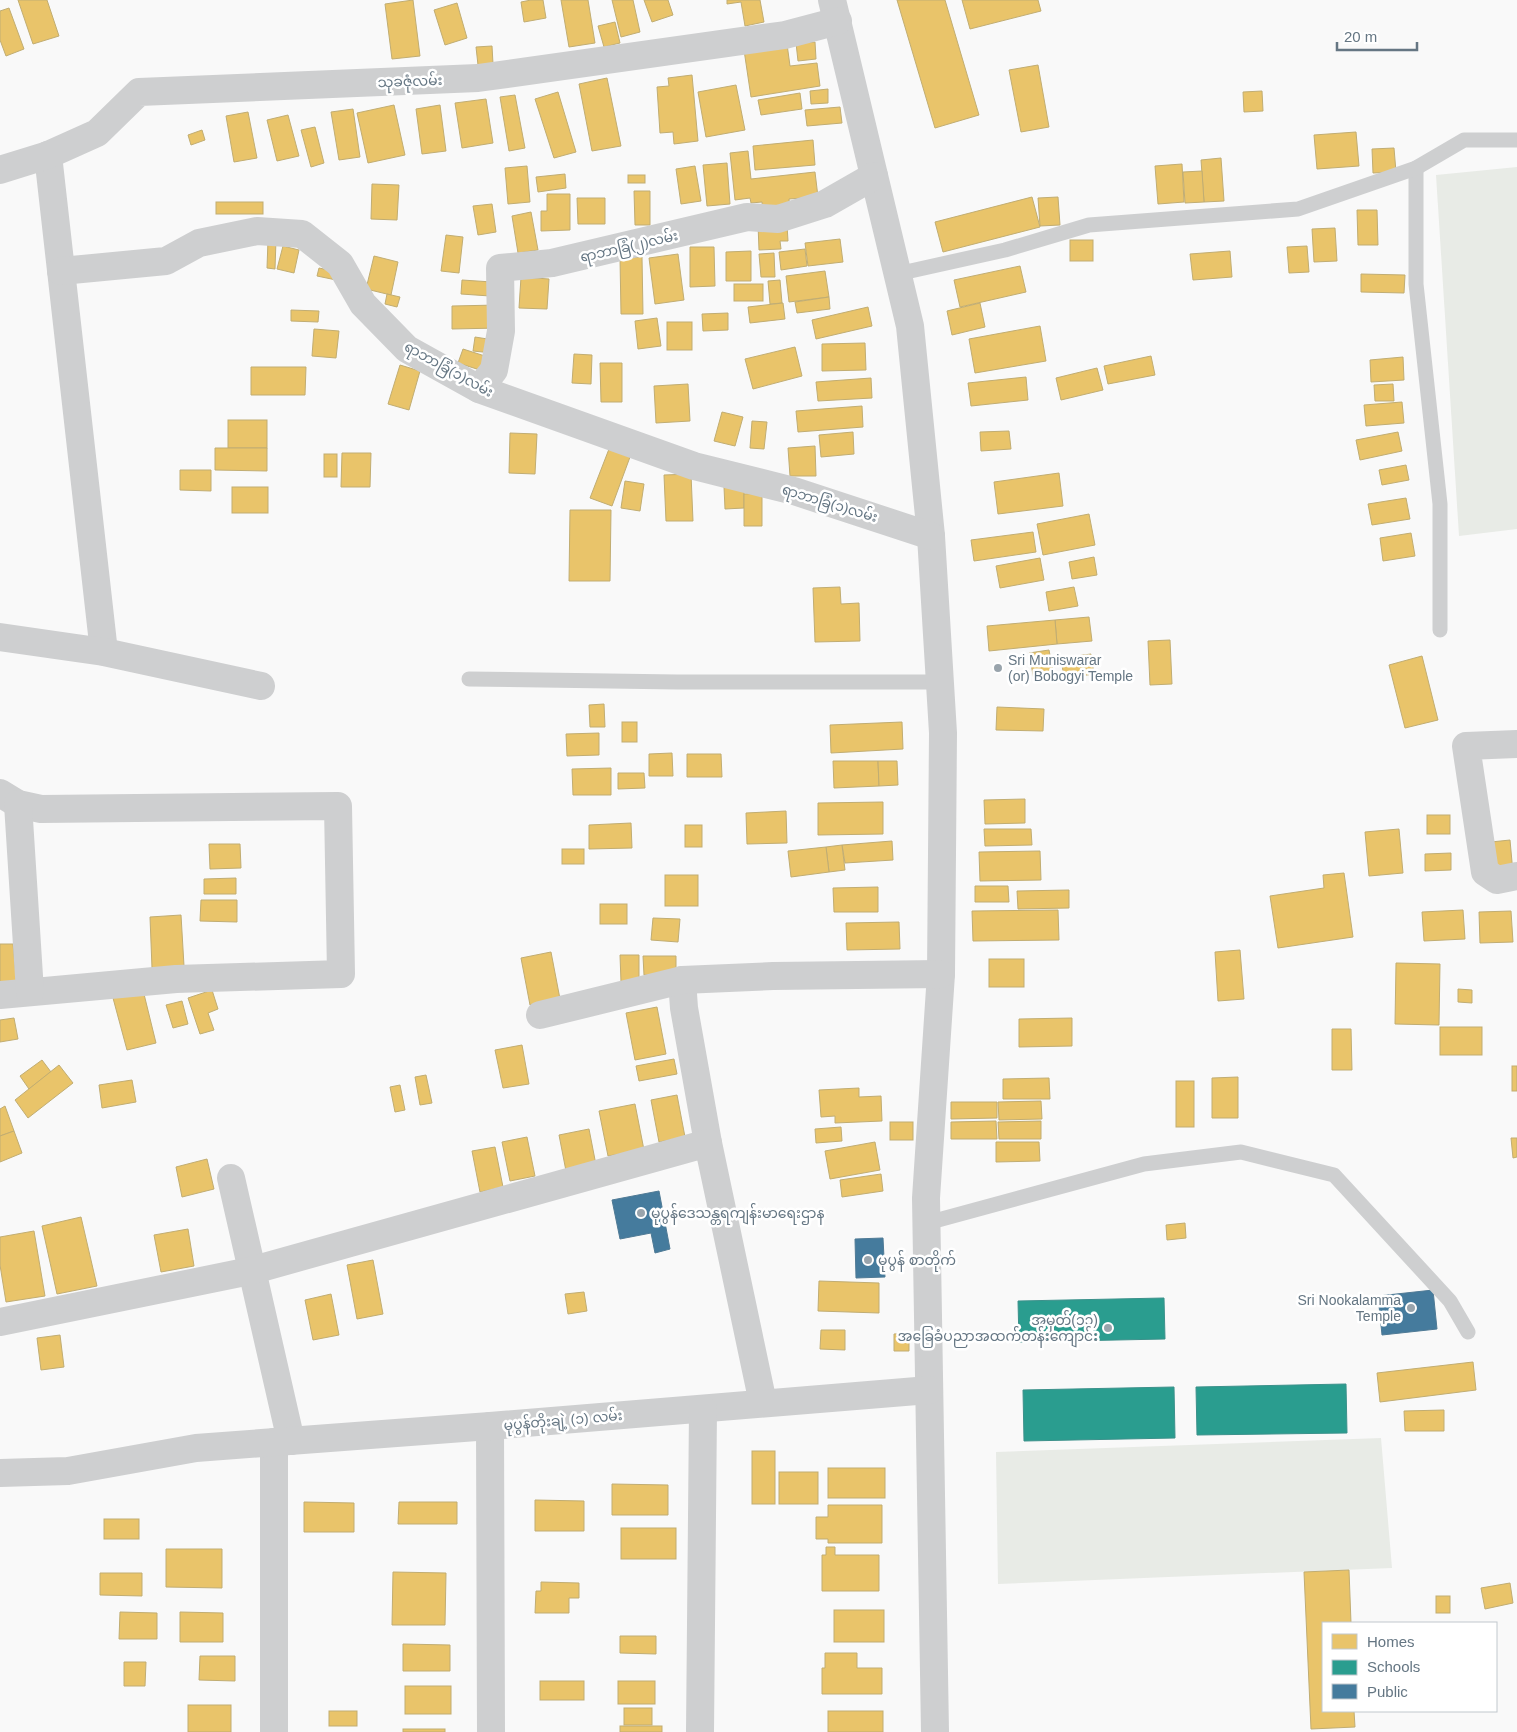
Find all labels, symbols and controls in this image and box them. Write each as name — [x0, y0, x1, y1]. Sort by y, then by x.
scale bar — [1337, 20, 1417, 52]
text: 20 m — [1344, 28, 1377, 45]
street label: သုခဇုံလမ်း — [377, 70, 443, 94]
street label: ရာဘာခြံ(၂)လမ်း — [578, 225, 680, 269]
street label: ရာဘာခြံ(၁)လမ်း — [400, 336, 497, 403]
street label: ရာဘာခြံ(၁)လမ်း — [779, 479, 880, 529]
place label: Sri Muniswarar (or) Bobogyi Temple — [1008, 652, 1133, 684]
marker: Sri Muniswarar (or) Bobogyi Temple — [992, 662, 1004, 674]
place label: မုပွန်ဒေသန္တရကျန်းမာရေးဌာန — [651, 1203, 824, 1225]
marker: မုပွန်ဒေသန္တရကျန်းမာရေးဌာန — [635, 1207, 647, 1219]
place label: မုပွန် စာတိုက် — [878, 1250, 956, 1272]
marker: မုပွန် စာတိုက် — [862, 1254, 874, 1266]
place label: Sri Nookalamma Temple — [1298, 1292, 1401, 1324]
marker: Sri Nookalamma Temple — [1405, 1302, 1417, 1314]
place label: အမှတ်(၁၃) အခြေခံပညာအထက်တန်းကျောင်း — [898, 1310, 1098, 1348]
marker: အမှတ်(၁၃) အခြေခံပညာအထက်တန်းကျောင်း — [1102, 1322, 1114, 1334]
street label: မုပွန်တိုးချဲ့ (၁) လမ်း — [503, 1405, 623, 1437]
legend — [1322, 1622, 1497, 1712]
text: Homes — [1367, 1633, 1415, 1650]
text: Schools — [1367, 1658, 1420, 1675]
text: Public — [1367, 1683, 1408, 1700]

